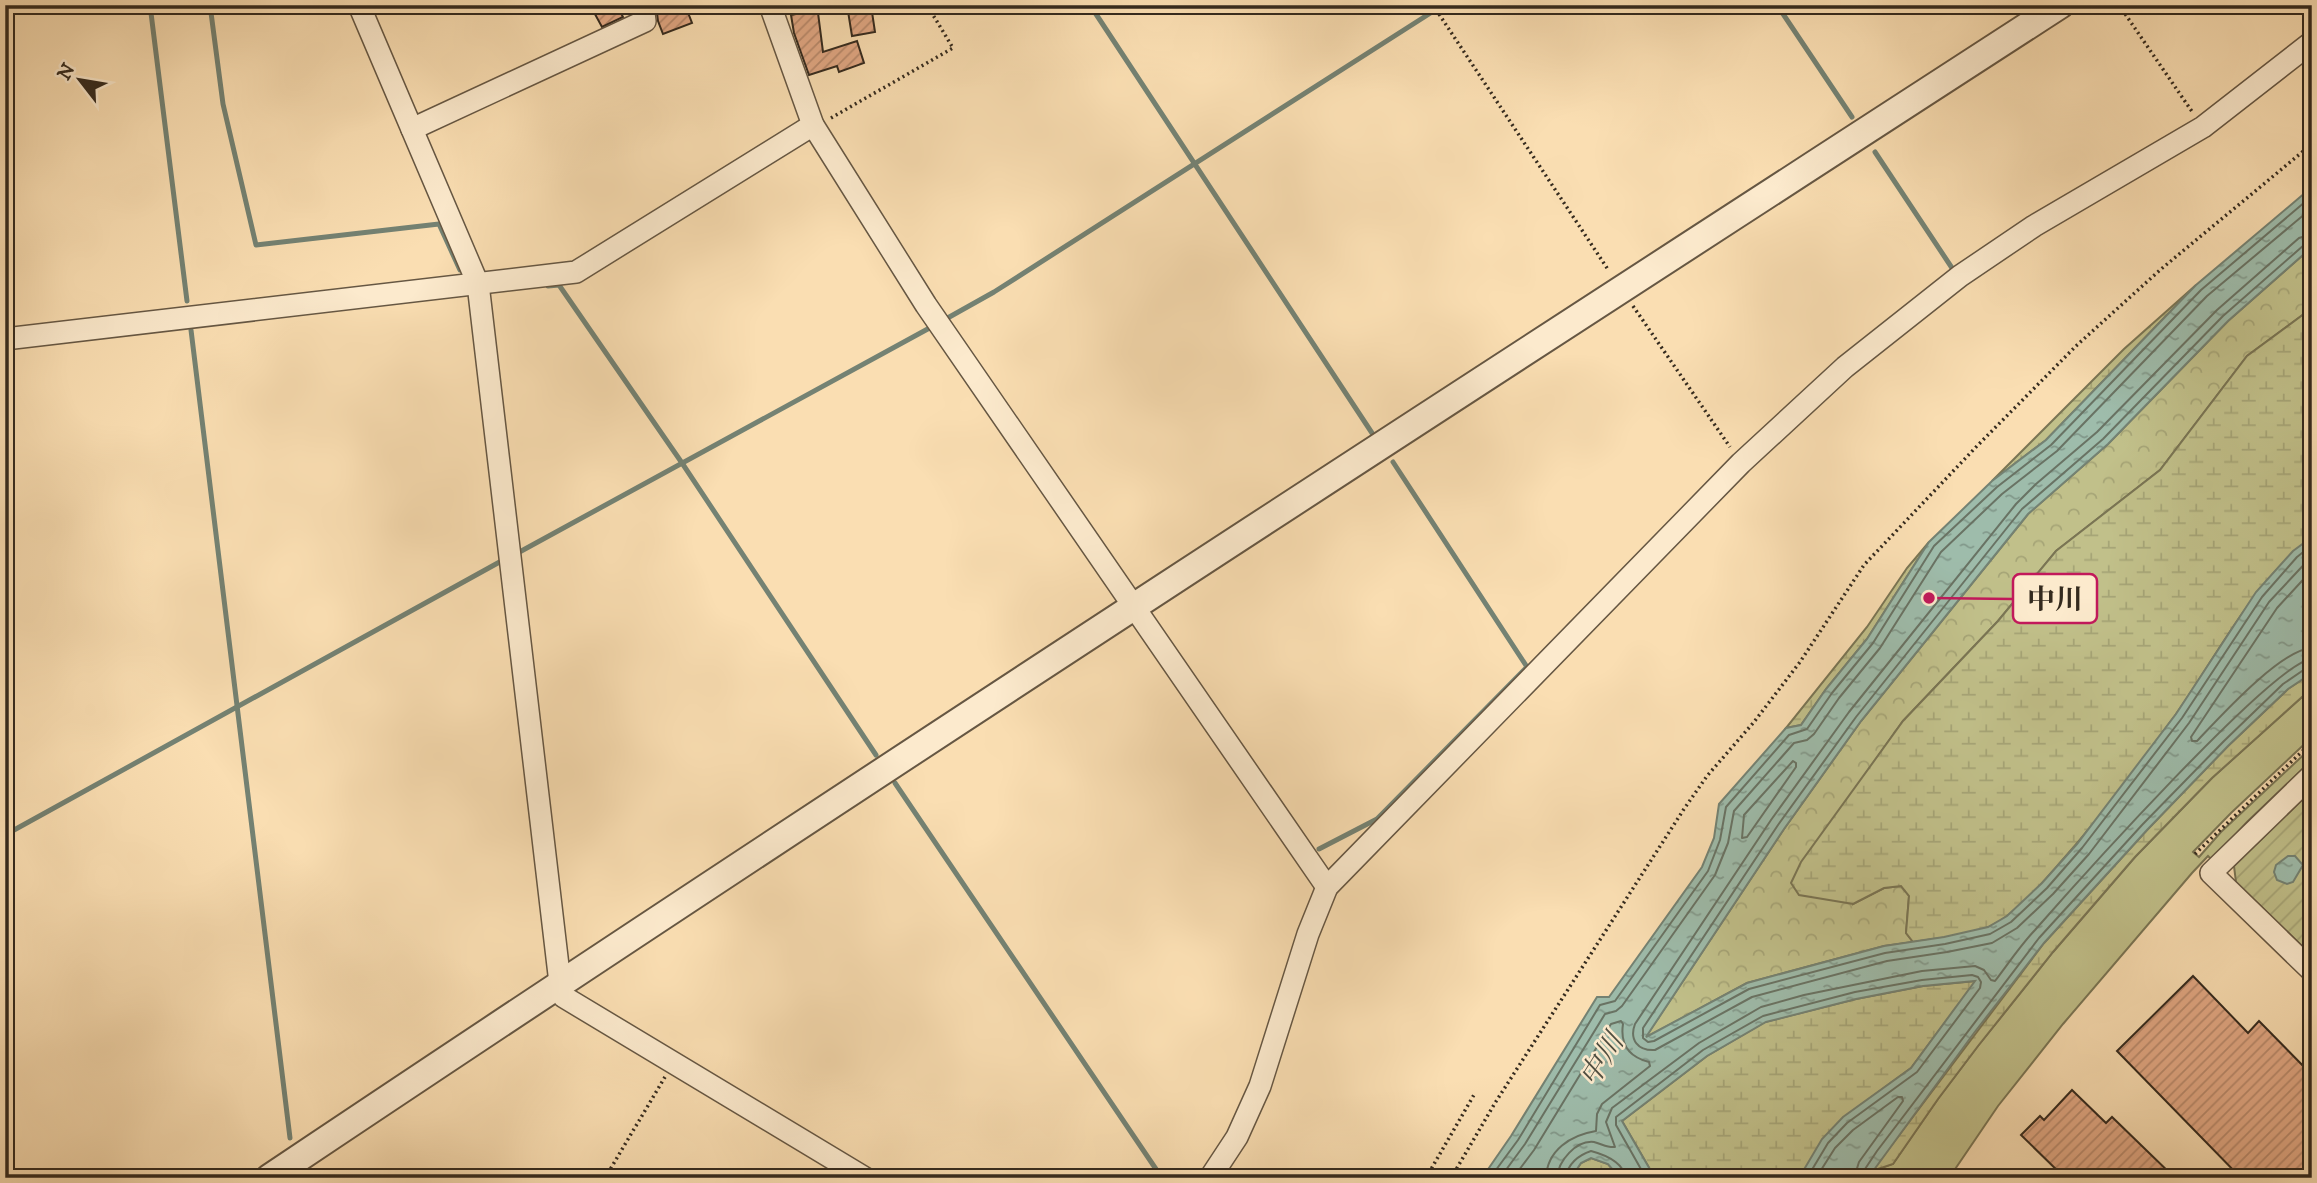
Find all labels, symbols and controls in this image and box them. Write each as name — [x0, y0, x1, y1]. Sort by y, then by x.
north arrow — [46, 46, 116, 116]
text: N — [53, 59, 81, 85]
callout: 中川 — [2013, 574, 2097, 623]
text: 中川 — [2027, 583, 2083, 618]
water label: 中川 — [1572, 1024, 1633, 1093]

